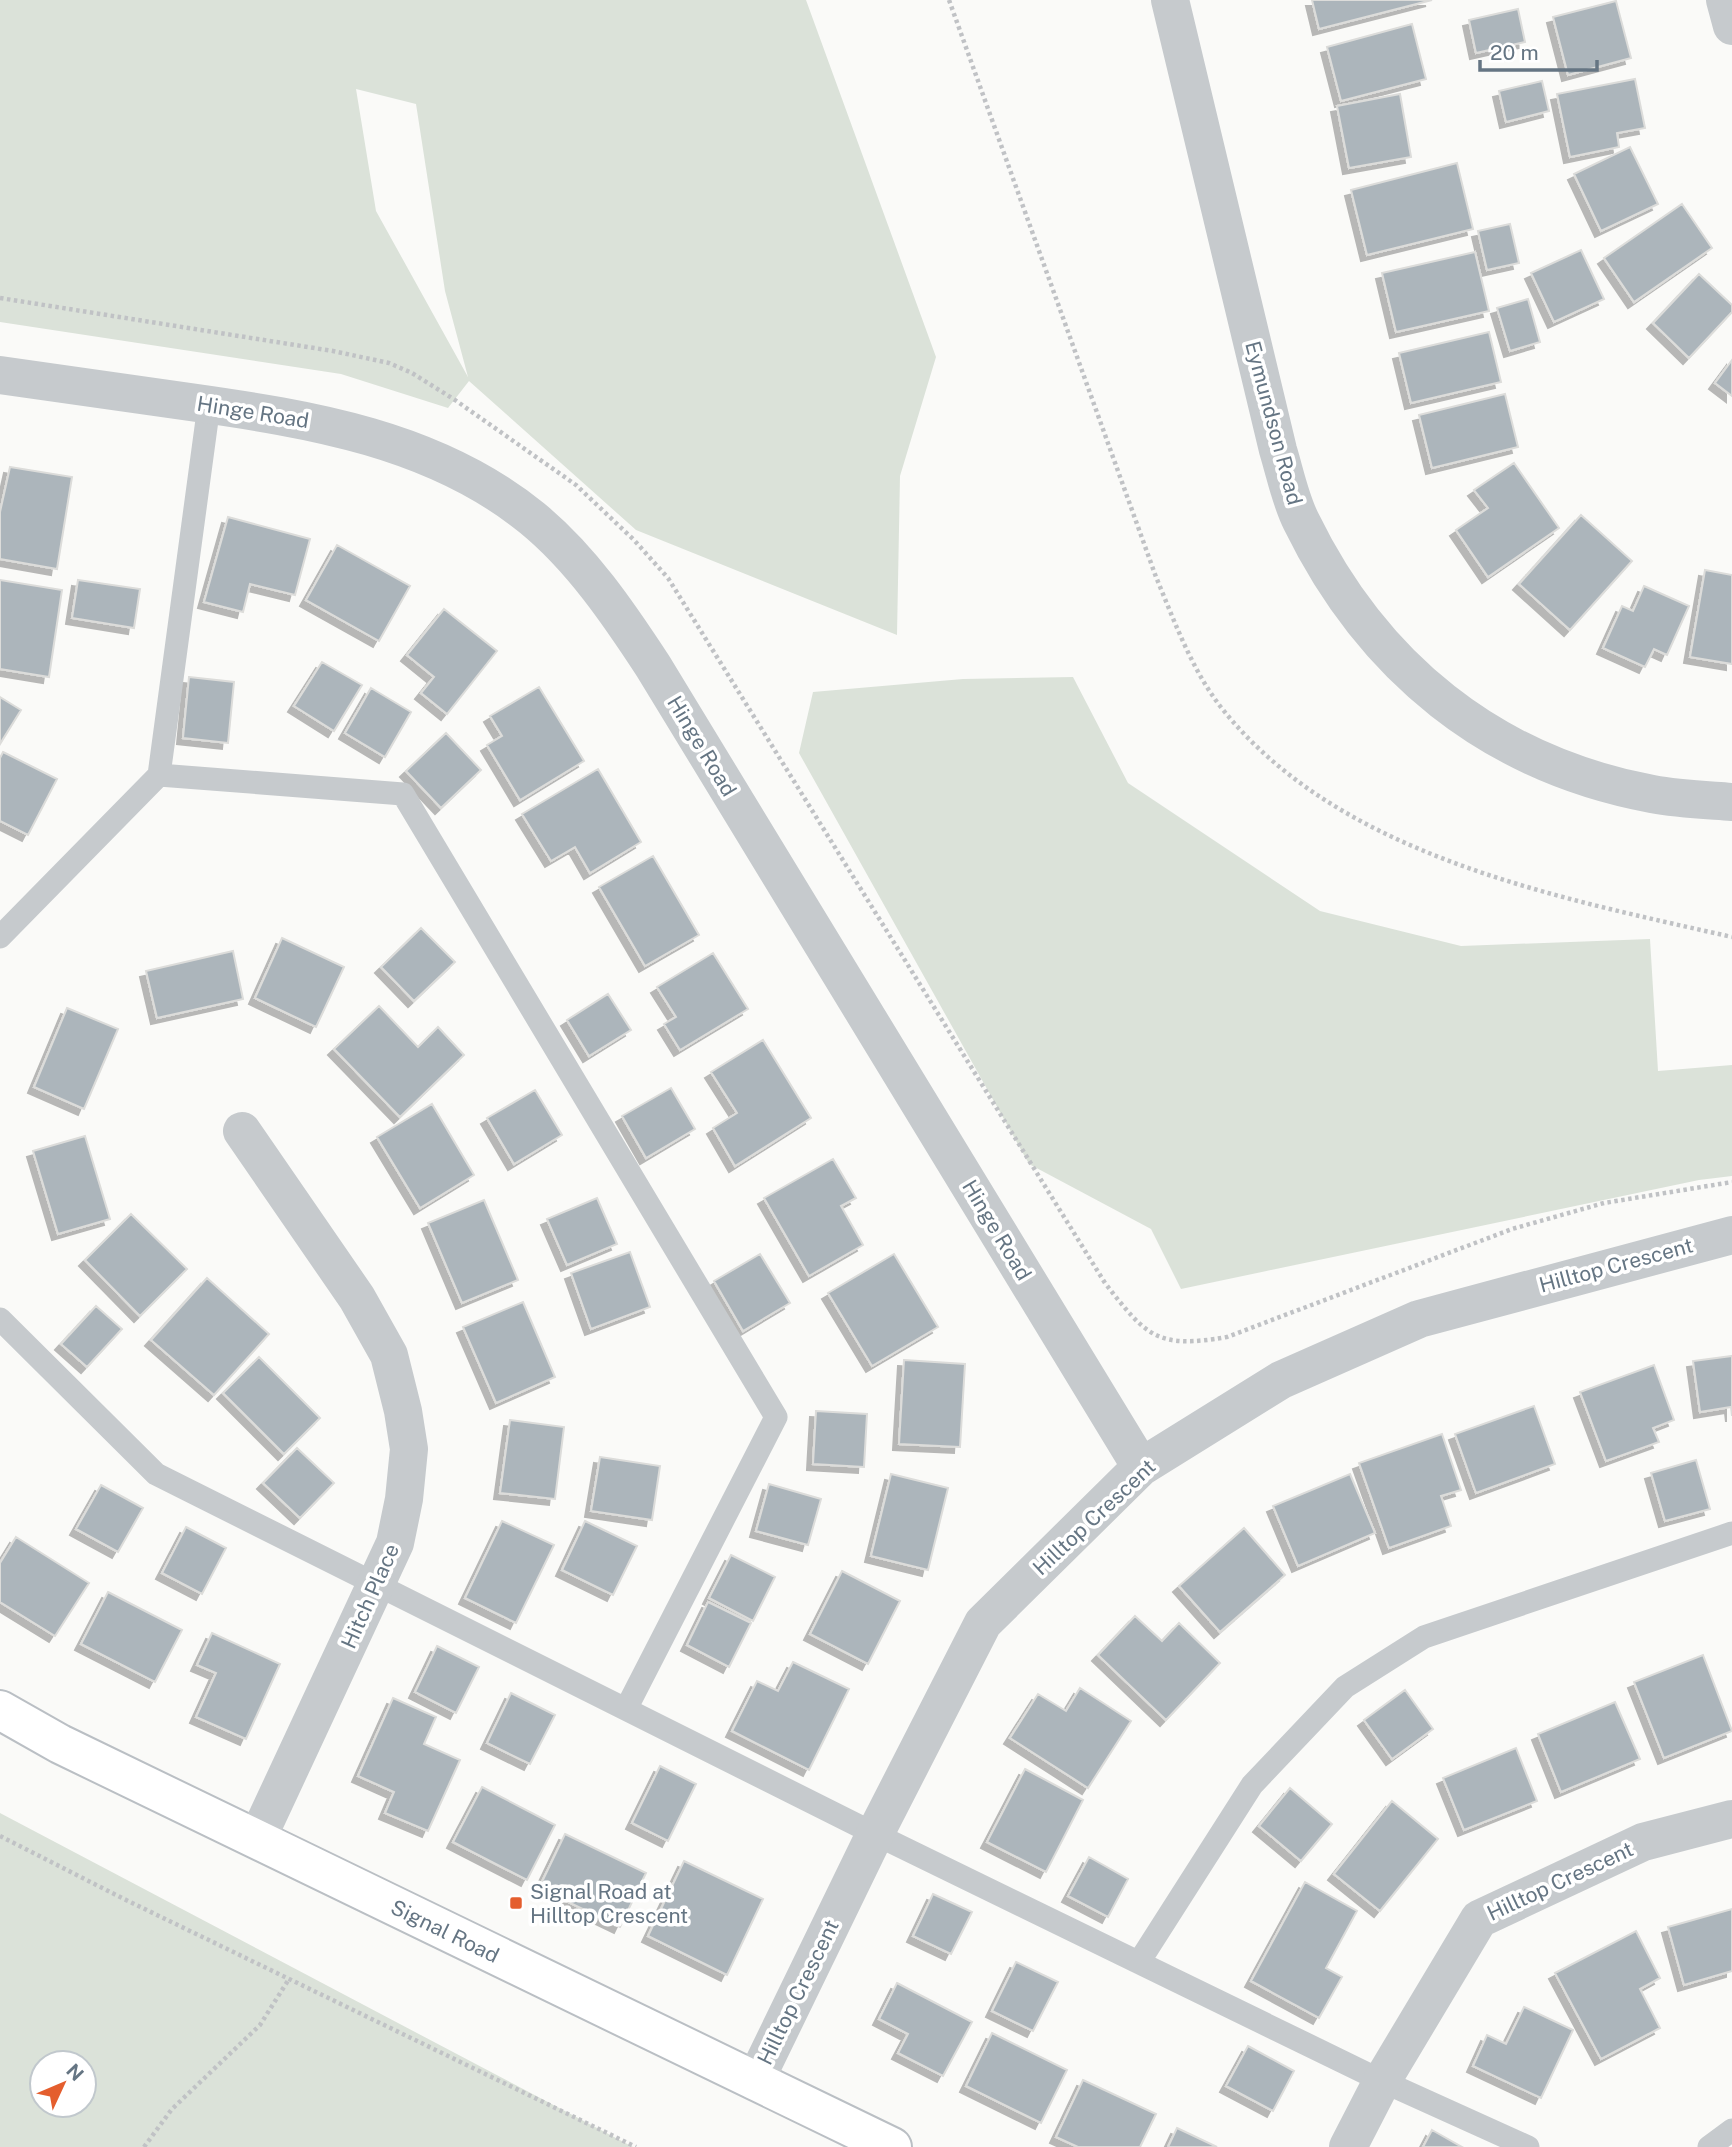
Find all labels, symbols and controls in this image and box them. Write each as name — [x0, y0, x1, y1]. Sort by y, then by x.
scale bar — [1480, 28, 1597, 72]
text: 20 m — [1490, 40, 1539, 65]
street label: Eymundson Road — [1240, 338, 1308, 508]
street label: Hinge Road — [195, 391, 311, 433]
street label: Hinge Road — [662, 691, 742, 801]
street label: Hinge Road — [957, 1175, 1037, 1285]
street label: Hilltop Crescent — [1536, 1232, 1696, 1298]
street label: Hilltop Crescent — [1028, 1454, 1160, 1580]
street label: Hitch Place — [336, 1540, 404, 1652]
street label: Hilltop Crescent — [1483, 1836, 1637, 1926]
place label: Signal Road at Hilltop Crescent — [530, 1879, 688, 1928]
street label: Signal Road — [387, 1894, 503, 1967]
marker: Signal Road at Hilltop Crescent — [508, 1895, 524, 1911]
street label: Hilltop Crescent — [752, 1915, 844, 2069]
north arrow — [28, 2049, 98, 2119]
text: N — [62, 2059, 88, 2085]

